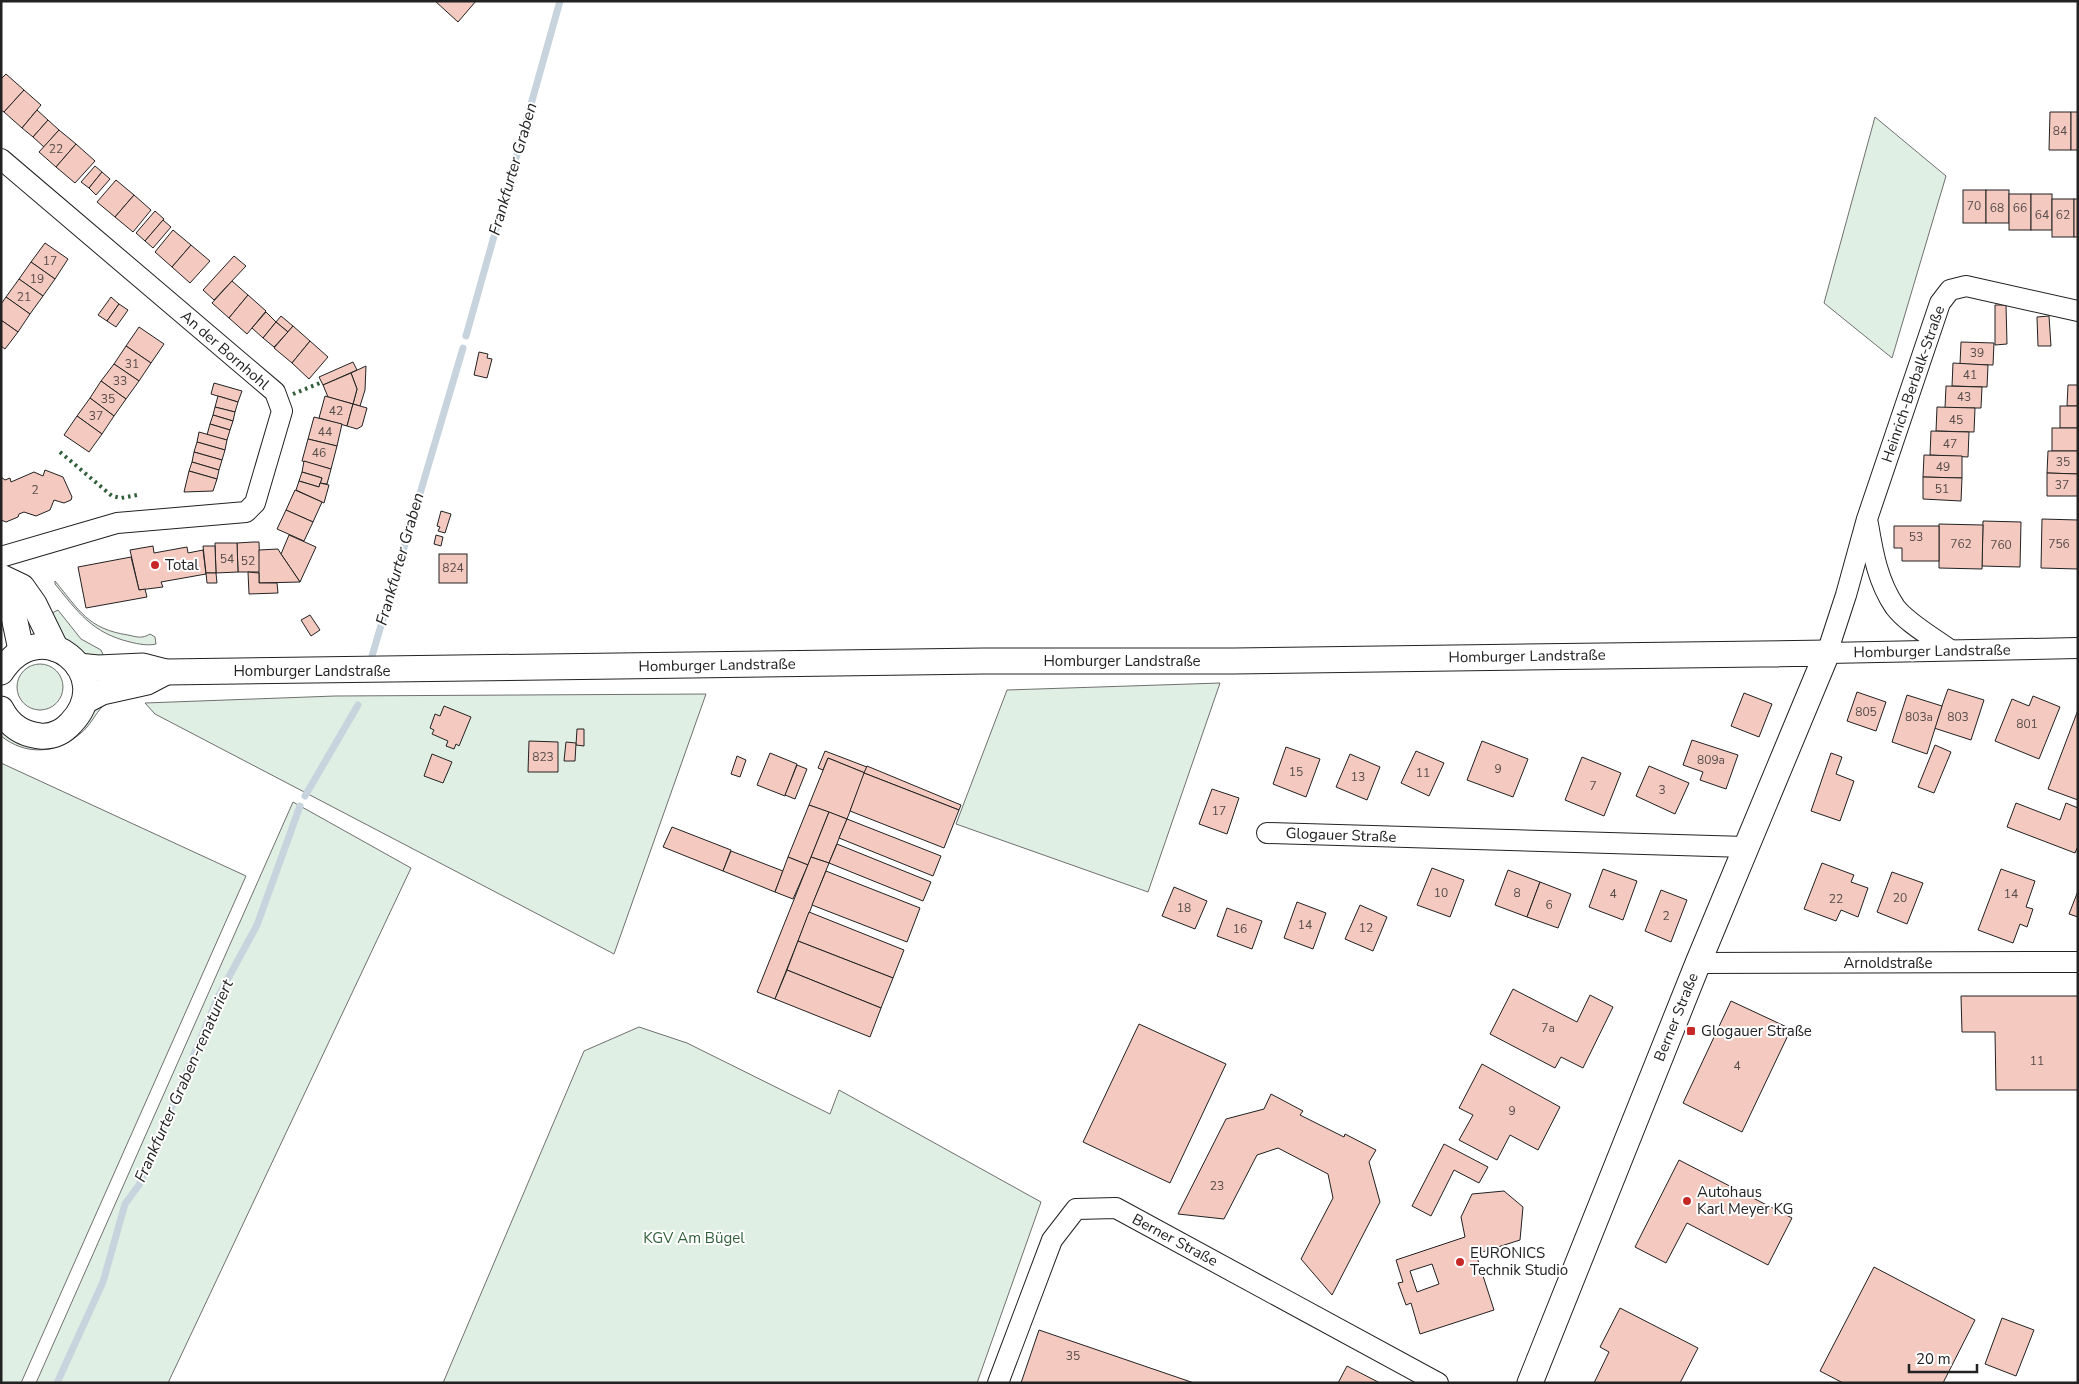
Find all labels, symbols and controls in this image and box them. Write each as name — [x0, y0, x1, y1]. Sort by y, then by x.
water label: Frankfurter Graben — [484, 100, 542, 238]
house number: 84 — [2053, 123, 2067, 139]
house number: 22 — [49, 141, 63, 157]
house number: 70 — [1967, 198, 1981, 214]
house number: 68 — [1990, 200, 2004, 216]
house number: 66 — [2013, 200, 2027, 216]
house number: 64 — [2035, 207, 2049, 223]
house number: 62 — [2056, 207, 2070, 223]
house number: 17 — [43, 253, 57, 269]
house number: 19 — [30, 271, 44, 287]
house number: 21 — [17, 289, 31, 305]
street label: Heinrich-Berbalk-Straße — [1877, 303, 1949, 465]
street label: An der Bornhohl — [176, 306, 274, 394]
house number: 39 — [1970, 345, 1984, 361]
house number: 31 — [125, 356, 139, 372]
house number: 41 — [1963, 367, 1977, 383]
house number: 33 — [113, 373, 127, 389]
house number: 43 — [1957, 389, 1971, 405]
house number: 35 — [101, 391, 115, 407]
house number: 42 — [329, 403, 343, 419]
house number: 37 — [89, 408, 103, 424]
house number: 45 — [1949, 412, 1963, 428]
house number: 44 — [318, 424, 332, 440]
house number: 47 — [1943, 436, 1957, 452]
house number: 46 — [312, 445, 326, 461]
house number: 35 — [2056, 454, 2070, 470]
house number: 49 — [1936, 459, 1950, 475]
house number: 37 — [2055, 477, 2069, 493]
house number: 51 — [1935, 481, 1949, 497]
house number: 2 — [31, 482, 39, 498]
water label: Frankfurter Graben — [371, 490, 429, 628]
house number: 53 — [1909, 529, 1923, 545]
house number: 762 — [1950, 536, 1972, 552]
house number: 756 — [2048, 536, 2070, 552]
house number: 760 — [1990, 537, 2012, 553]
house number: 54 — [220, 551, 234, 567]
house number: 52 — [241, 553, 255, 569]
place label: Total — [165, 555, 199, 575]
marker: Total — [149, 559, 161, 571]
house number: 824 — [442, 560, 464, 576]
street label: Homburger Landstraße — [1853, 640, 2011, 662]
street label: Homburger Landstraße — [1448, 645, 1606, 667]
street label: Homburger Landstraße — [1043, 651, 1201, 671]
street label: Homburger Landstraße — [638, 654, 796, 676]
street label: Homburger Landstraße — [233, 661, 391, 681]
house number: 805 — [1855, 704, 1877, 720]
house number: 803a — [1905, 709, 1933, 725]
house number: 803 — [1947, 709, 1969, 725]
house number: 801 — [2016, 716, 2038, 732]
house number: 823 — [532, 749, 554, 765]
house number: 809a — [1697, 752, 1725, 768]
house number: 9 — [1494, 761, 1502, 777]
house number: 15 — [1289, 764, 1303, 780]
house number: 11 — [1416, 765, 1430, 781]
house number: 13 — [1351, 769, 1365, 785]
house number: 7 — [1589, 778, 1597, 794]
house number: 3 — [1658, 782, 1666, 798]
house number: 17 — [1212, 803, 1226, 819]
street label: Glogauer Straße — [1285, 823, 1397, 847]
house number: 10 — [1434, 885, 1448, 901]
house number: 8 — [1513, 885, 1521, 901]
house number: 4 — [1609, 886, 1617, 902]
house number: 14 — [2004, 886, 2018, 902]
house number: 20 — [1893, 890, 1907, 906]
house number: 22 — [1829, 891, 1843, 907]
house number: 6 — [1545, 897, 1553, 913]
house number: 18 — [1177, 900, 1191, 916]
house number: 2 — [1662, 908, 1670, 924]
house number: 14 — [1298, 917, 1312, 933]
house number: 12 — [1359, 920, 1373, 936]
house number: 16 — [1233, 921, 1247, 937]
street label: Arnoldstraße — [1843, 953, 1933, 973]
street label: Berner Straße — [1649, 970, 1703, 1064]
water label: Frankfurter Graben-renaturiert — [129, 976, 239, 1186]
house number: 7a — [1541, 1020, 1555, 1036]
place label: Glogauer Straße — [1701, 1021, 1812, 1041]
marker: Glogauer Straße — [1685, 1025, 1697, 1037]
house number: 11 — [2030, 1053, 2044, 1069]
house number: 4 — [1733, 1058, 1741, 1074]
house number: 9 — [1508, 1103, 1516, 1119]
house number: 23 — [1210, 1178, 1224, 1194]
place label: Autohaus Karl Meyer KG — [1697, 1182, 1793, 1219]
marker: Autohaus Karl Meyer KG — [1681, 1195, 1693, 1207]
street label: Berner Straße — [1129, 1209, 1221, 1271]
park label: KGV Am Bügel — [643, 1228, 745, 1248]
place label: EURONICS Technik Studio — [1470, 1243, 1568, 1280]
marker: EURONICS Technik Studio — [1454, 1256, 1466, 1268]
scale bar — [1909, 1342, 1976, 1374]
house number: 35 — [1066, 1348, 1080, 1364]
text: 20 m — [1916, 1349, 1951, 1369]

